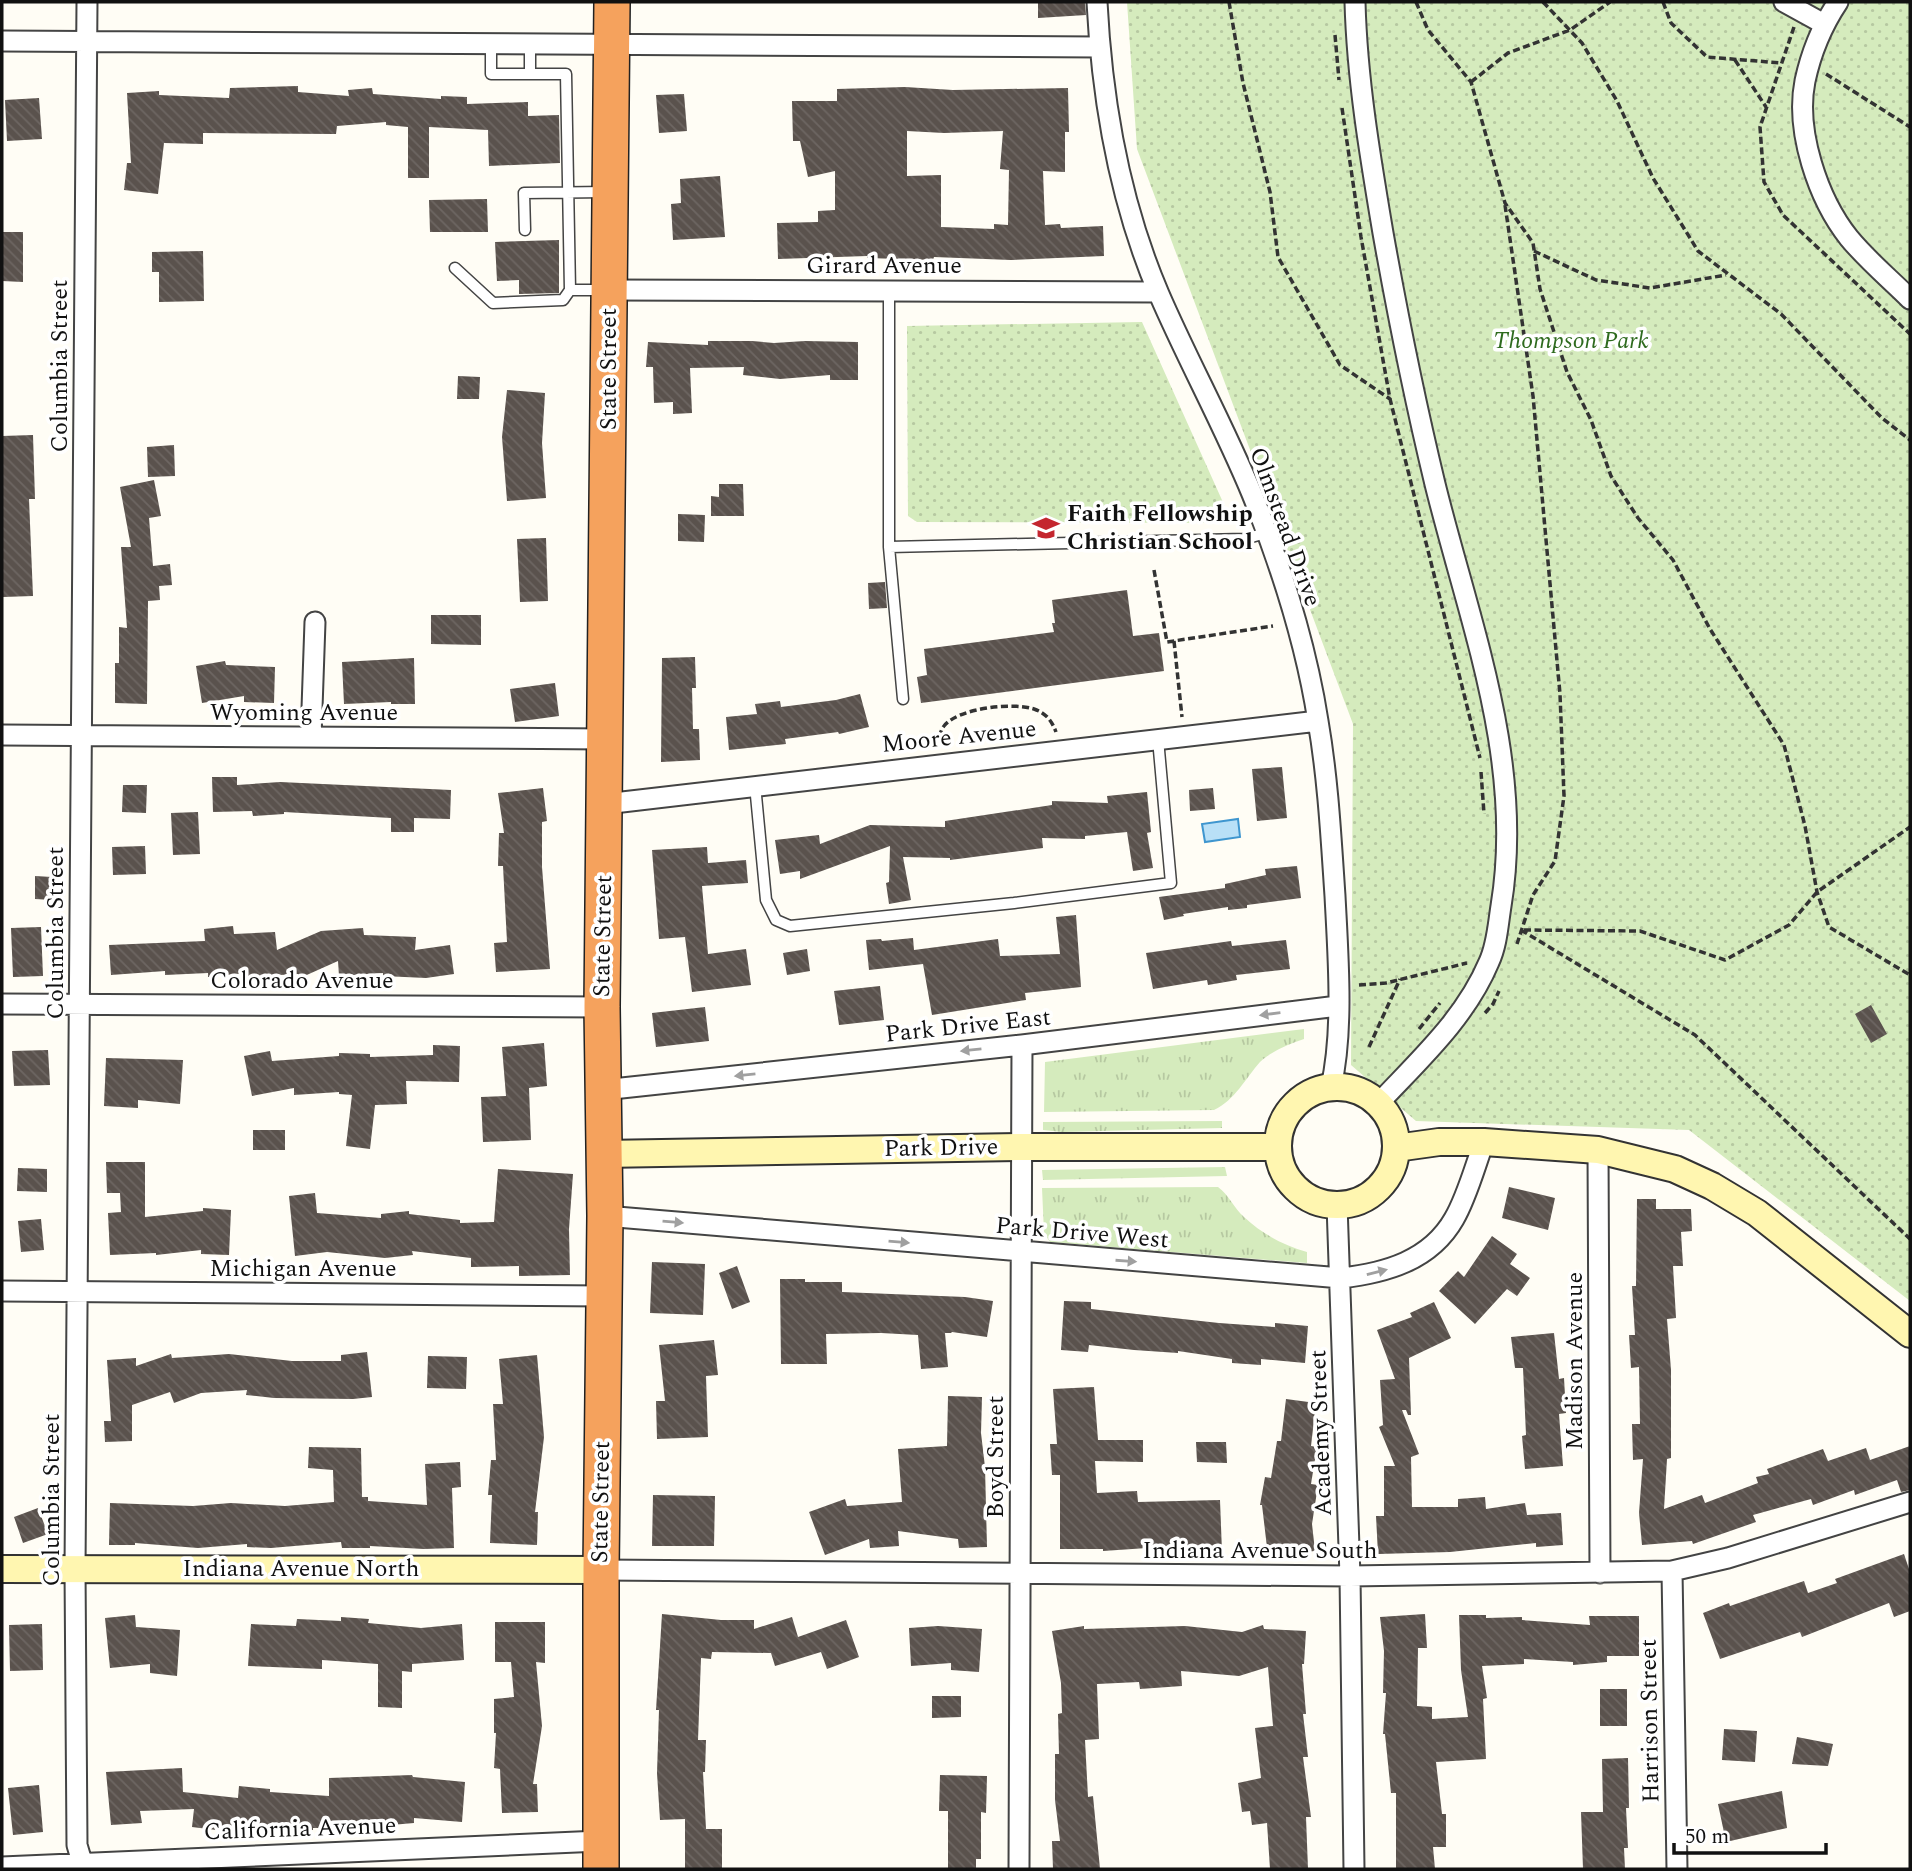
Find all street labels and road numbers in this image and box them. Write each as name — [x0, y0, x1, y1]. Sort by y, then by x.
street label: Girard Avenue — [806, 248, 962, 284]
street label: Columbia Street — [42, 280, 78, 452]
street label: State Street — [591, 308, 627, 430]
street label: Olmstead Drive — [1239, 442, 1331, 612]
street label: Wyoming Avenue — [210, 695, 398, 731]
street label: Moore Avenue — [880, 711, 1038, 763]
street label: Columbia Street — [38, 847, 74, 1019]
street label: State Street — [584, 875, 622, 997]
street label: Colorado Avenue — [210, 963, 394, 999]
street label: Park Drive East — [883, 999, 1053, 1053]
street label: Park Drive — [884, 1129, 998, 1167]
street label: Park Drive West — [994, 1208, 1170, 1258]
street label: Michigan Avenue — [209, 1251, 397, 1287]
street label: Madison Avenue — [1557, 1272, 1593, 1450]
street label: Academy Street — [1300, 1349, 1342, 1517]
street label: Boyd Street — [978, 1396, 1014, 1518]
street label: Columbia Street — [34, 1414, 70, 1586]
street label: State Street — [582, 1441, 620, 1563]
street label: Indiana Avenue South — [1143, 1533, 1377, 1569]
street label: Indiana Avenue North — [183, 1551, 419, 1587]
street label: Harrison Street — [1631, 1639, 1669, 1803]
street label: California Avenue — [203, 1808, 397, 1850]

